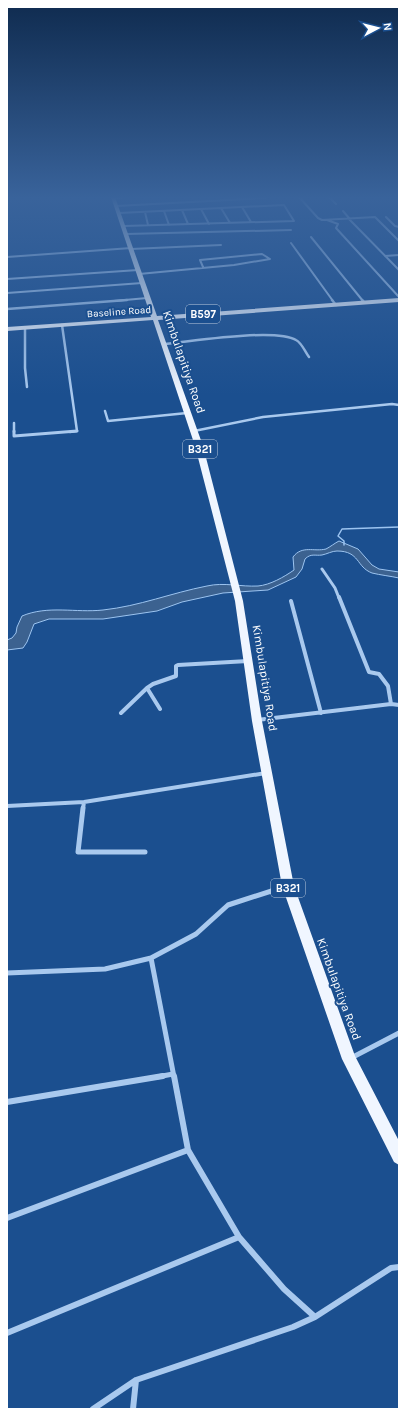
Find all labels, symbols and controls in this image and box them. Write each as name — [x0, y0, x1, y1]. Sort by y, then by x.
north arrow — [358, 8, 398, 48]
text: N — [380, 22, 394, 32]
street label: Baseline Road — [86, 304, 152, 320]
road number: B597 — [186, 305, 220, 323]
street label: Kimbulapitiya Road — [160, 309, 208, 415]
road number: B321 — [183, 440, 217, 458]
street label: Kimbulapitiya Road — [250, 624, 280, 732]
road number: B321 — [271, 879, 305, 897]
street label: Kimbulapitiya Road — [314, 936, 364, 1042]

